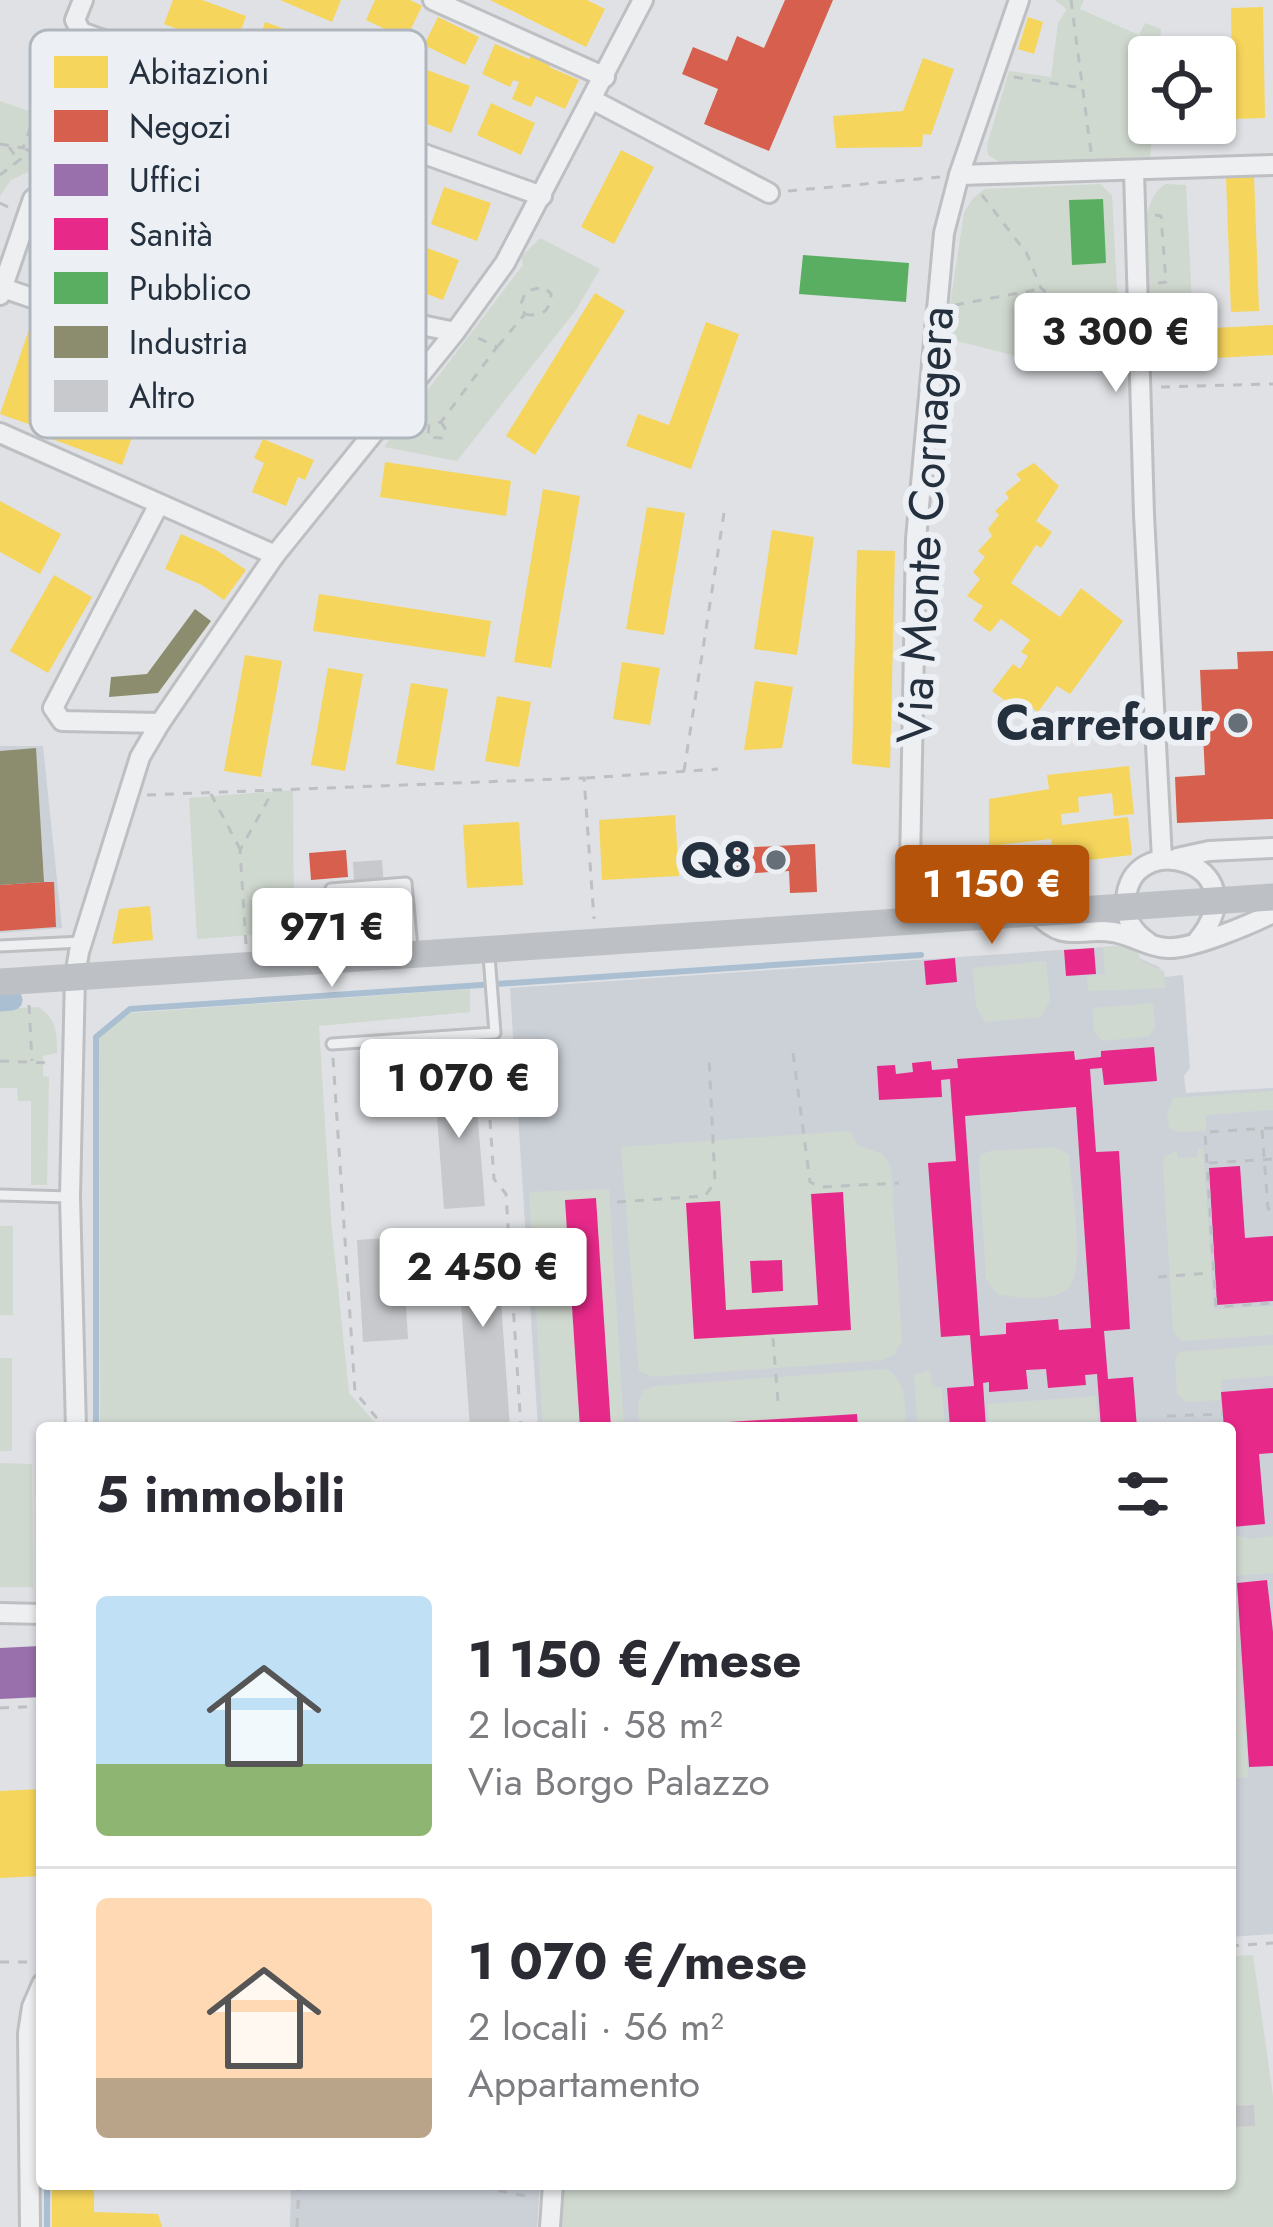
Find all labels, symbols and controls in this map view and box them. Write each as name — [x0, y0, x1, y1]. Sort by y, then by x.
legend — [30, 30, 426, 438]
map controls — [1128, 36, 1236, 144]
button: locate — [1128, 36, 1236, 144]
text: Abitazioni — [129, 49, 270, 96]
text: Negozi — [129, 103, 232, 150]
text: Uffici — [129, 157, 201, 204]
text: Sanità — [129, 211, 213, 258]
text: Pubblico — [129, 265, 251, 312]
pin: 3 300 € — [1005, 293, 1227, 395]
text: 3 300 € — [1041, 303, 1191, 360]
street label: Via Monte Cornagera — [879, 304, 971, 746]
text: Industria — [129, 319, 248, 366]
text: Altro — [129, 373, 195, 420]
place label: Carrefour — [996, 689, 1214, 758]
marker: Carrefour — [1225, 710, 1251, 736]
place label: Q8 — [680, 826, 752, 895]
pin: 1 150 € — [881, 845, 1103, 947]
marker: Q8 — [763, 847, 789, 873]
text: 1 150 € — [922, 855, 1062, 912]
pin: 971 € — [248, 888, 416, 990]
text: 971 € — [279, 898, 385, 955]
pin: 1 070 € — [348, 1039, 570, 1141]
text: 1 070 € — [387, 1049, 531, 1106]
pin: 2 450 € — [372, 1228, 594, 1330]
text: 2 450 € — [407, 1238, 559, 1295]
text: 5 immobili — [96, 1457, 345, 1531]
icon: filters — [1110, 1461, 1176, 1527]
text: 1 150 €/mese — [468, 1622, 802, 1696]
icon: home — [192, 1644, 336, 1788]
text: 2 locali · 58 m² — [468, 1696, 723, 1753]
text: Via Borgo Palazzo — [468, 1753, 770, 1810]
text: 1 070 €/mese — [468, 1924, 807, 1998]
icon: home — [192, 1946, 336, 2090]
text: 2 locali · 56 m² — [468, 1998, 724, 2055]
text: Appartamento — [468, 2055, 700, 2112]

